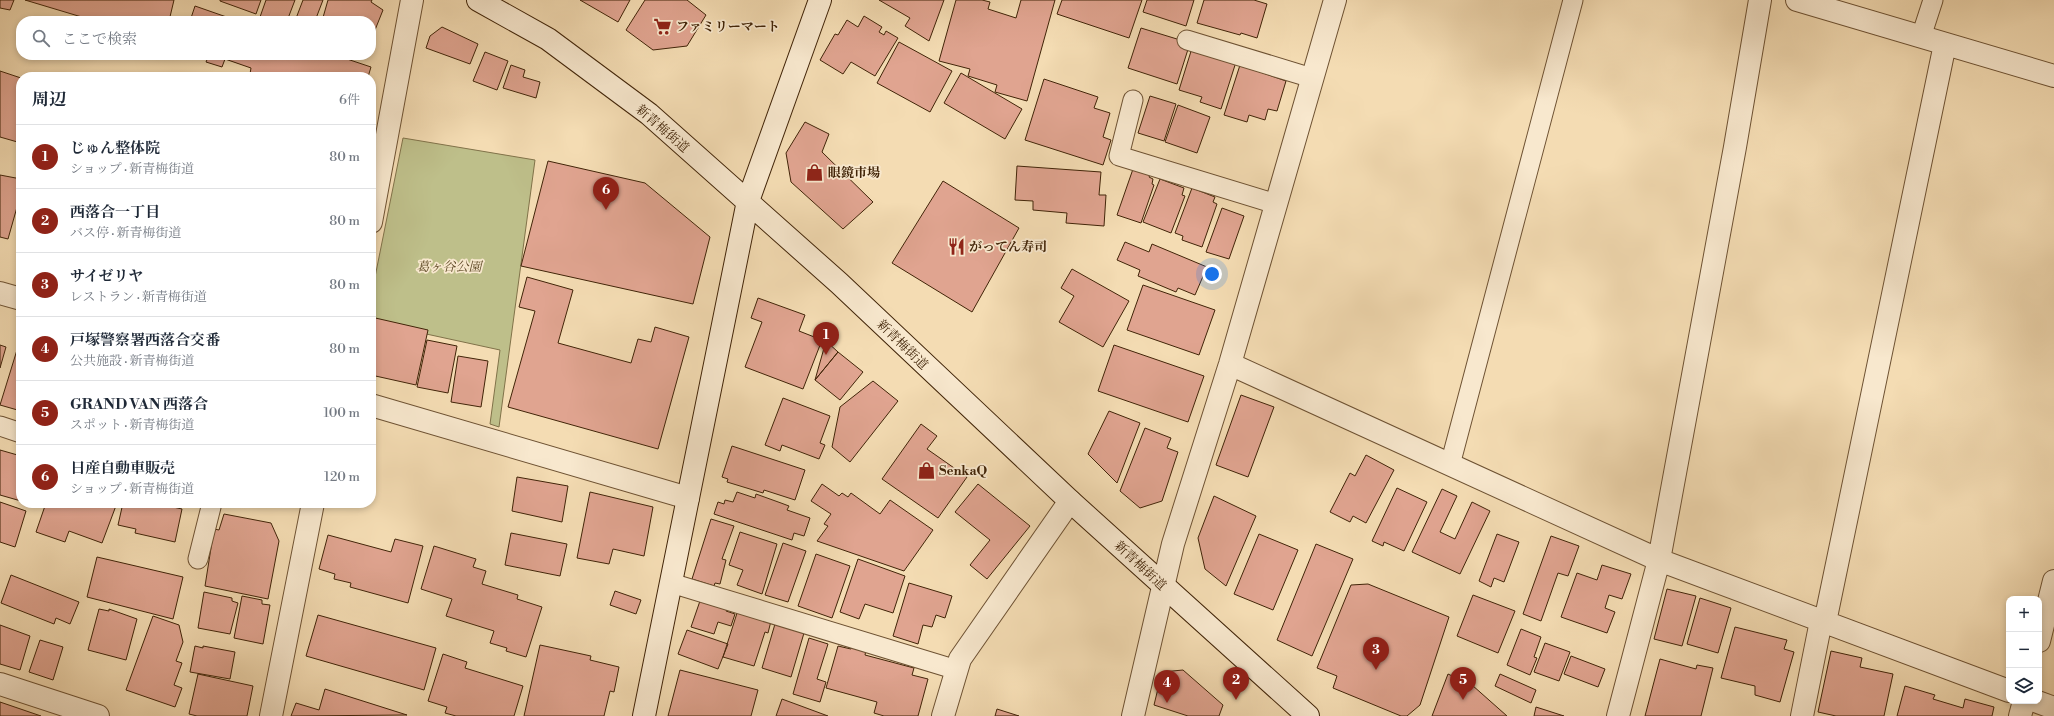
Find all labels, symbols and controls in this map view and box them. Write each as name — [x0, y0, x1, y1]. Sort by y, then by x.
search box — [16, 16, 376, 60]
supermarket icon: ファミリーマート — [653, 16, 673, 36]
place label: ファミリーマート — [676, 19, 780, 35]
icon: search — [30, 27, 52, 49]
text: ここで検索 — [62, 30, 137, 49]
text: 周辺 — [32, 89, 66, 111]
text: 6件 — [339, 92, 360, 108]
street label: 新青梅街道 — [633, 101, 692, 156]
text: じゅん整体院 — [70, 139, 160, 158]
text: 1 — [42, 149, 48, 165]
text: 80 m — [329, 149, 360, 165]
text: ショップ · 新青梅街道 — [70, 161, 194, 177]
shop icon: 眼鏡市場 — [805, 162, 825, 182]
place label: 眼鏡市場 — [828, 165, 880, 181]
pin: 6 — [593, 177, 619, 210]
text: 西落合一丁目 — [70, 203, 160, 222]
text: 2 — [41, 213, 49, 229]
text: 80 m — [329, 213, 360, 229]
text: バス停 · 新青梅街道 — [70, 225, 182, 241]
restaurant icon: がってん寿司 — [946, 236, 966, 256]
place label: がってん寿司 — [969, 239, 1047, 255]
park label: 葛ヶ谷公園 — [416, 259, 483, 275]
your location — [1202, 264, 1222, 284]
text: サイゼリヤ — [70, 267, 143, 286]
text: 3 — [41, 277, 49, 293]
text: 80 m — [329, 277, 360, 293]
text: レストラン · 新青梅街道 — [70, 289, 207, 305]
street label: 新青梅街道 — [873, 316, 931, 373]
pin: 1 — [813, 322, 839, 355]
text: 戸塚警察署西落合交番 — [70, 331, 220, 350]
text: 4 — [41, 341, 49, 357]
text: 80 m — [329, 341, 360, 357]
text: 公共施設 · 新青梅街道 — [70, 353, 195, 369]
text: GRAND VAN 西落合 — [70, 395, 208, 414]
text: 5 — [41, 405, 49, 421]
text: 100 m — [324, 405, 360, 421]
text: スポット · 新青梅街道 — [70, 417, 195, 433]
text: 日産自動車販売 — [70, 459, 175, 478]
shop icon: SenkaQ — [916, 460, 936, 480]
place label: SenkaQ — [939, 463, 988, 479]
text: 6 — [41, 469, 49, 485]
text: 120 m — [324, 469, 360, 485]
text: ショップ · 新青梅街道 — [70, 481, 194, 497]
street label: 新青梅街道 — [1111, 538, 1170, 594]
map controls — [2006, 596, 2042, 704]
button: + — [2006, 596, 2042, 632]
button: − — [2006, 632, 2042, 668]
pin: 3 — [1363, 637, 1389, 670]
pin: 2 — [1223, 667, 1249, 700]
pin: 5 — [1450, 667, 1476, 700]
button: layers — [2006, 668, 2042, 704]
pin: 4 — [1154, 670, 1180, 703]

